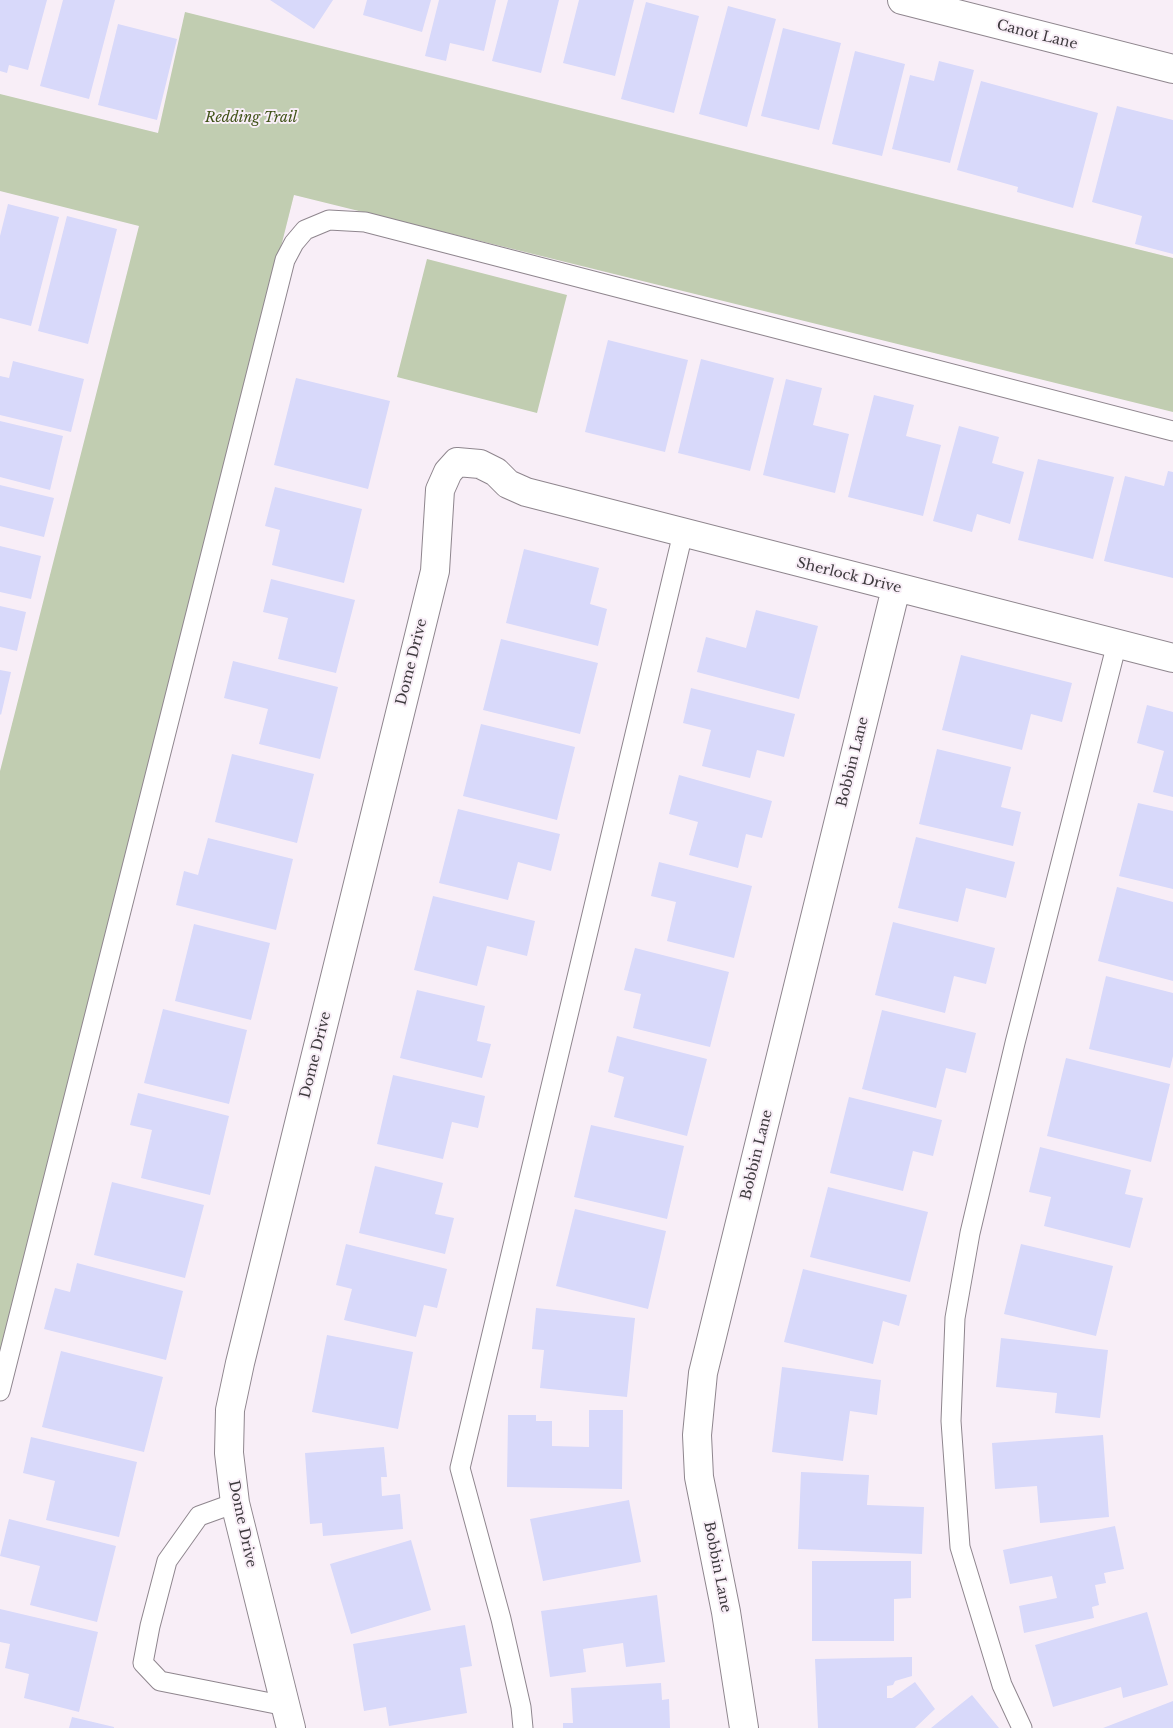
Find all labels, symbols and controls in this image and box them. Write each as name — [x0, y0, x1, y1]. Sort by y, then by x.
street label: Canot Lane — [995, 17, 1079, 53]
park label: Redding Trail — [205, 110, 297, 126]
street label: Sherlock Drive — [795, 555, 903, 597]
street label: Dome Drive — [393, 617, 431, 707]
street label: Bobbin Lane — [834, 715, 872, 809]
street label: Dome Drive — [297, 1010, 335, 1100]
street label: Bobbin Lane — [738, 1108, 776, 1202]
street label: Dome Drive — [225, 1479, 259, 1569]
street label: Bobbin Lane — [700, 1520, 734, 1614]

